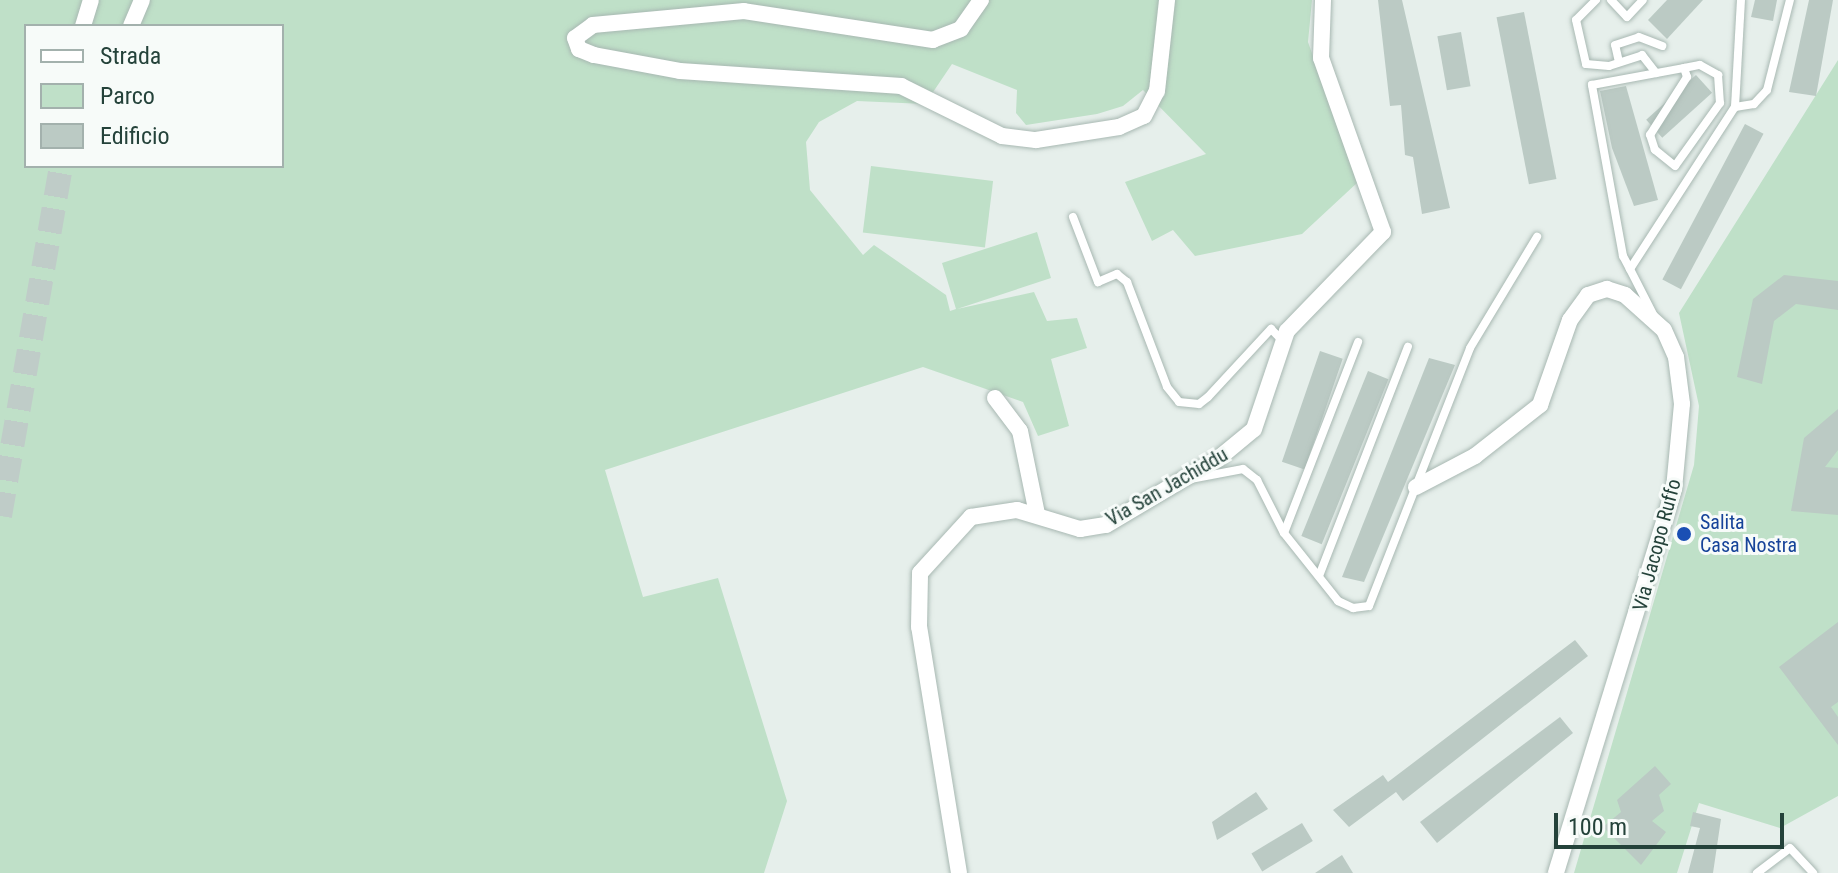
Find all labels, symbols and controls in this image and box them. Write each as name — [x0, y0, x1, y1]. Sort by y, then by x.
legend — [24, 24, 284, 168]
text: Strada — [100, 42, 161, 70]
text: Parco — [100, 82, 155, 110]
text: Edificio — [100, 122, 170, 150]
street label: Via San Jachiddu — [1102, 442, 1232, 532]
street label: Via Jacopo Ruffo — [1628, 476, 1686, 614]
place label: Salita Casa Nostra — [1700, 510, 1797, 557]
marker: Salita Casa Nostra — [1675, 525, 1693, 543]
scale bar — [1558, 797, 1788, 847]
text: 100 m — [1568, 813, 1627, 841]

